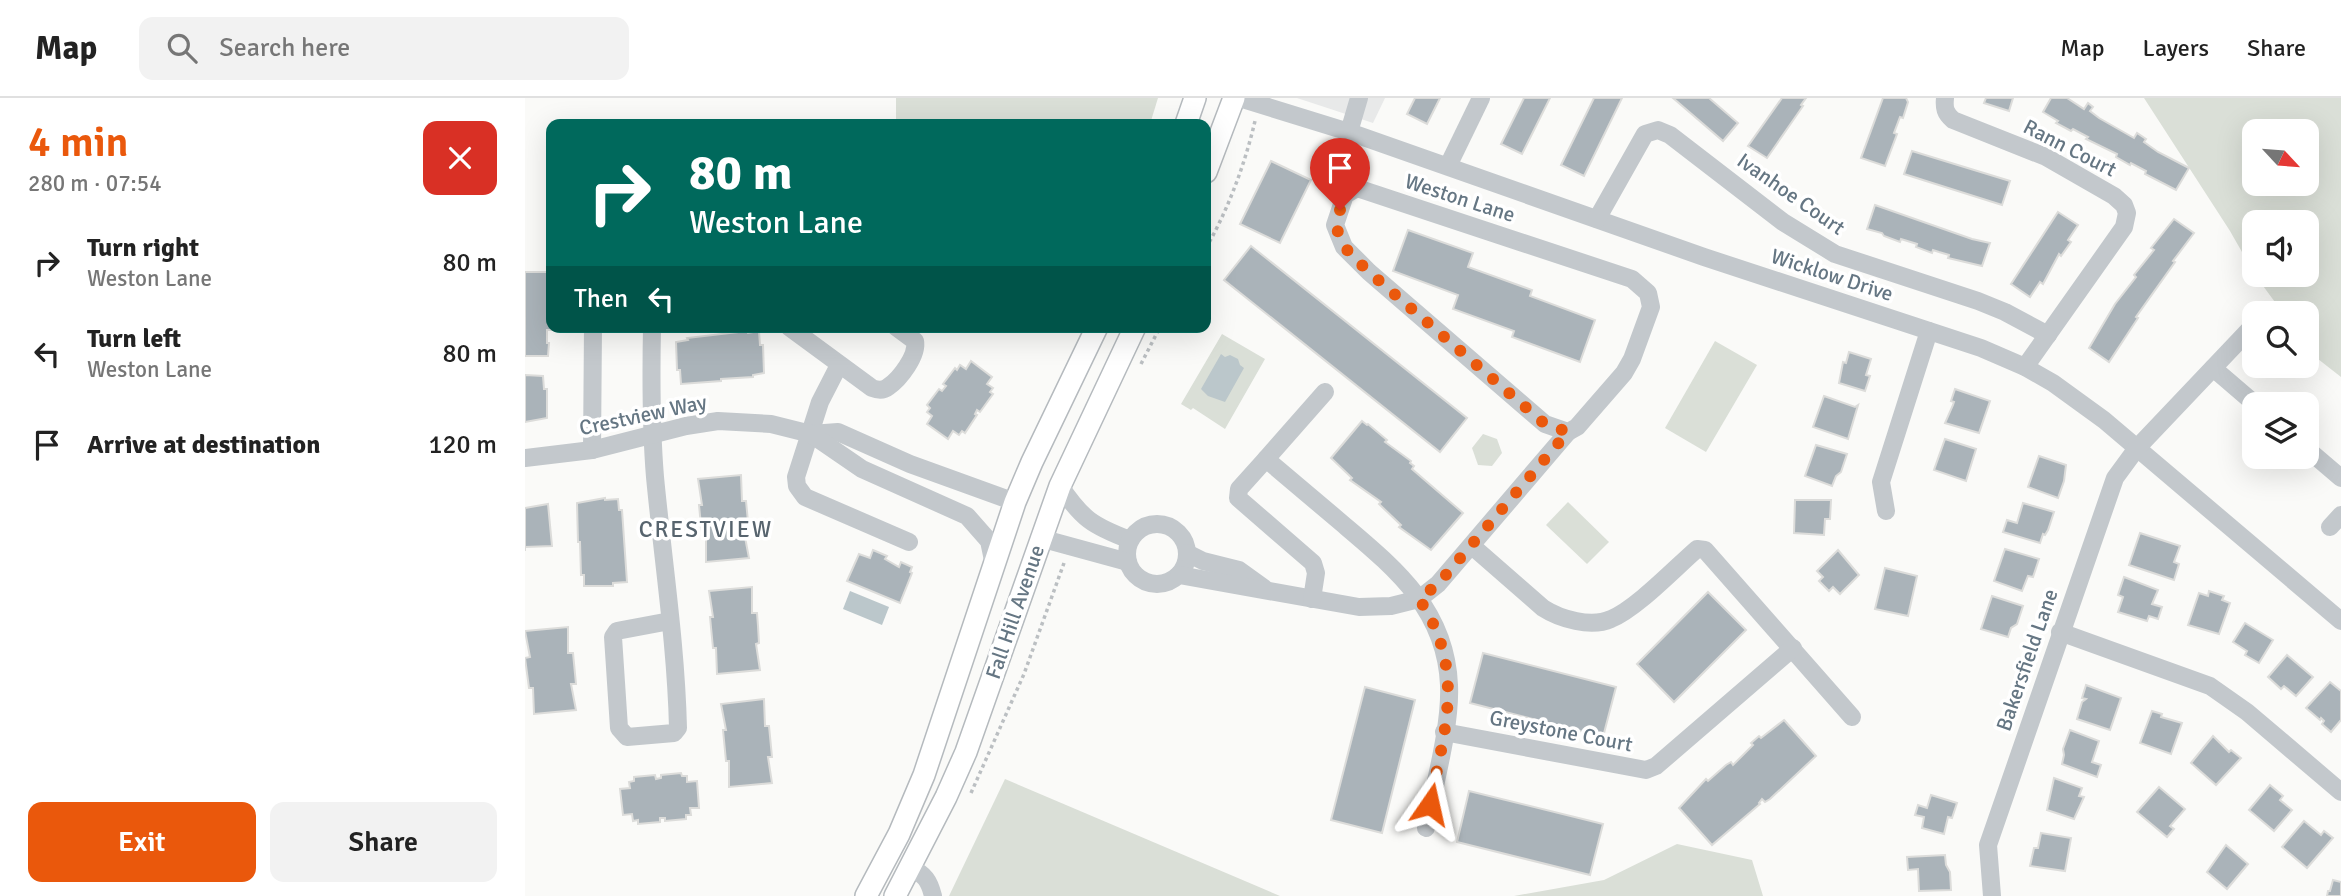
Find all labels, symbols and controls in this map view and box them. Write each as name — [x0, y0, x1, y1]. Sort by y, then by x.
search box — [139, 17, 629, 80]
text: Map — [35, 28, 97, 69]
icon: search — [163, 29, 201, 67]
text: Search here — [219, 32, 350, 64]
text: Map — [2060, 33, 2105, 63]
text: Layers — [2143, 33, 2209, 63]
text: Share — [2247, 33, 2306, 63]
street label: Rann Court — [2019, 113, 2121, 183]
text: 4 min — [28, 117, 129, 168]
north arrow — [2242, 119, 2319, 196]
map controls — [2242, 119, 2319, 469]
button: close — [423, 121, 497, 195]
pin — [1310, 138, 1370, 210]
text: 80 m — [689, 143, 792, 203]
icon: right — [574, 147, 665, 238]
street label: Ivanhoe Court — [1732, 147, 1850, 241]
icon: arrive — [1321, 149, 1359, 187]
street label: Weston Lane — [1402, 168, 1518, 228]
text: 280 m · 07:54 — [28, 169, 162, 198]
text: Weston Lane — [689, 203, 863, 242]
button: sound — [2242, 210, 2319, 287]
text: Turn right — [87, 232, 199, 264]
street label: Wicklow Drive — [1768, 243, 1896, 307]
icon: right — [28, 244, 66, 282]
text: 80 m — [442, 247, 497, 279]
text: Weston Lane — [87, 264, 212, 293]
icon: left — [642, 280, 680, 318]
text: Then — [574, 283, 628, 315]
button: search — [2242, 301, 2319, 378]
text: Turn left — [87, 323, 181, 355]
icon: left — [28, 335, 66, 373]
text: 80 m — [442, 338, 497, 370]
text: Weston Lane — [87, 355, 212, 384]
street label: Crestview Way — [577, 389, 709, 441]
button: layers — [2242, 392, 2319, 469]
icon: arrive — [28, 426, 66, 464]
text: Arrive at destination — [87, 429, 320, 461]
text: 120 m — [428, 429, 497, 461]
district label: CRESTVIEW — [639, 515, 773, 544]
street label: Fall Hill Avenue — [980, 542, 1050, 682]
street label: Bakersfield Lane — [1990, 585, 2064, 735]
street label: Greystone Court — [1487, 704, 1635, 758]
position arrow — [1393, 767, 1467, 841]
button: Exit — [28, 802, 256, 882]
button: Share — [270, 802, 497, 882]

